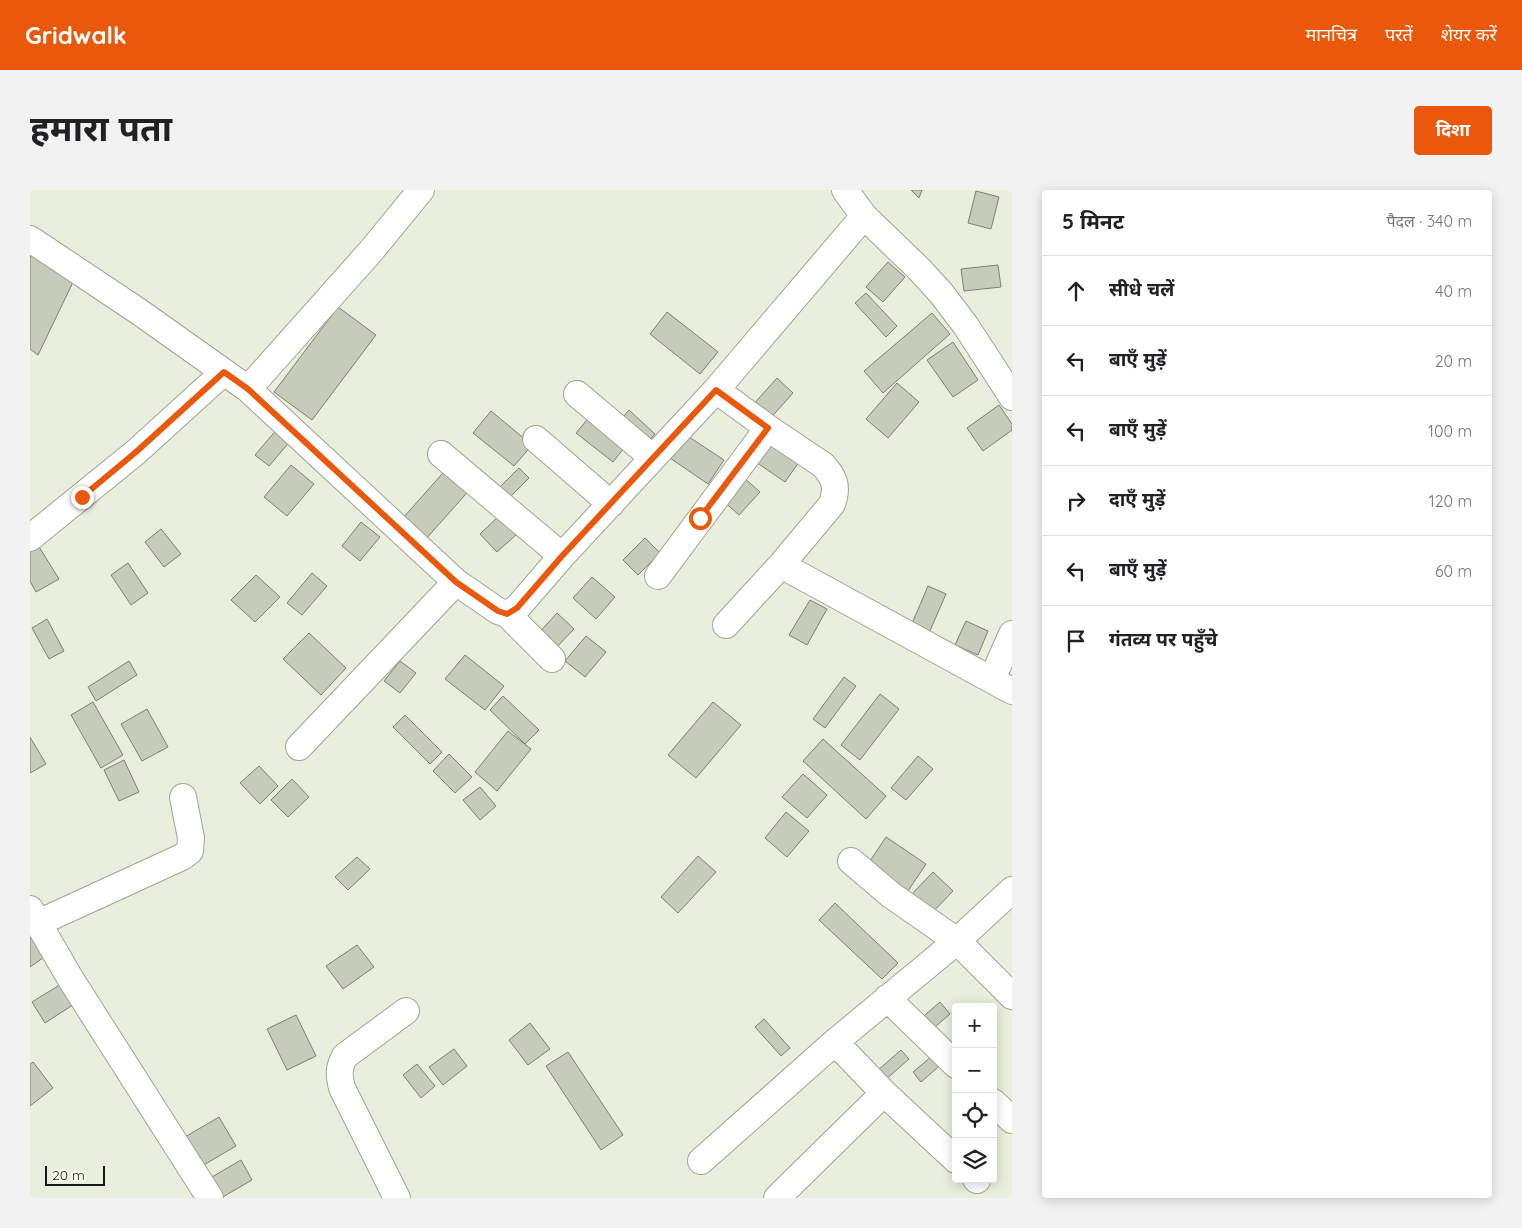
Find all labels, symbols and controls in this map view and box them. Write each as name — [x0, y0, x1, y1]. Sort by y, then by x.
text: Gridwalk — [25, 20, 127, 50]
text: मानचित्र — [1306, 23, 1357, 46]
text: परतें — [1385, 23, 1413, 46]
text: शेयर करें — [1441, 23, 1497, 46]
text: हमारा पता — [30, 106, 172, 150]
button: दिशा — [1414, 106, 1492, 155]
text: 5 मिनट — [1062, 208, 1124, 234]
text: पैदल · 340 m — [1386, 211, 1472, 231]
icon: ahead — [1062, 277, 1090, 305]
text: सीधे चलें — [1109, 277, 1174, 301]
text: 40 m — [1435, 281, 1472, 301]
icon: left — [1062, 347, 1090, 375]
text: बाएँ मुड़ें — [1109, 347, 1166, 371]
text: 20 m — [1435, 351, 1472, 371]
icon: left — [1062, 417, 1090, 445]
text: बाएँ मुड़ें — [1109, 417, 1166, 441]
text: 100 m — [1428, 421, 1472, 441]
route end — [71, 486, 94, 509]
icon: right — [1062, 487, 1090, 515]
text: दाएँ मुड़ें — [1109, 487, 1165, 511]
text: 120 m — [1429, 491, 1472, 511]
route start — [689, 507, 712, 530]
icon: left — [1062, 557, 1090, 585]
text: बाएँ मुड़ें — [1109, 557, 1166, 581]
text: 60 m — [1435, 561, 1472, 581]
icon: arrive — [1062, 627, 1090, 655]
text: गंतव्य पर पहुँचे — [1109, 627, 1217, 651]
map controls — [952, 1003, 997, 1183]
button: + — [952, 1003, 997, 1048]
button: − — [952, 1048, 997, 1093]
button: locate — [952, 1093, 997, 1138]
button: layers — [952, 1138, 997, 1183]
scale bar — [45, 1163, 105, 1186]
text: 20 m — [52, 1166, 85, 1184]

